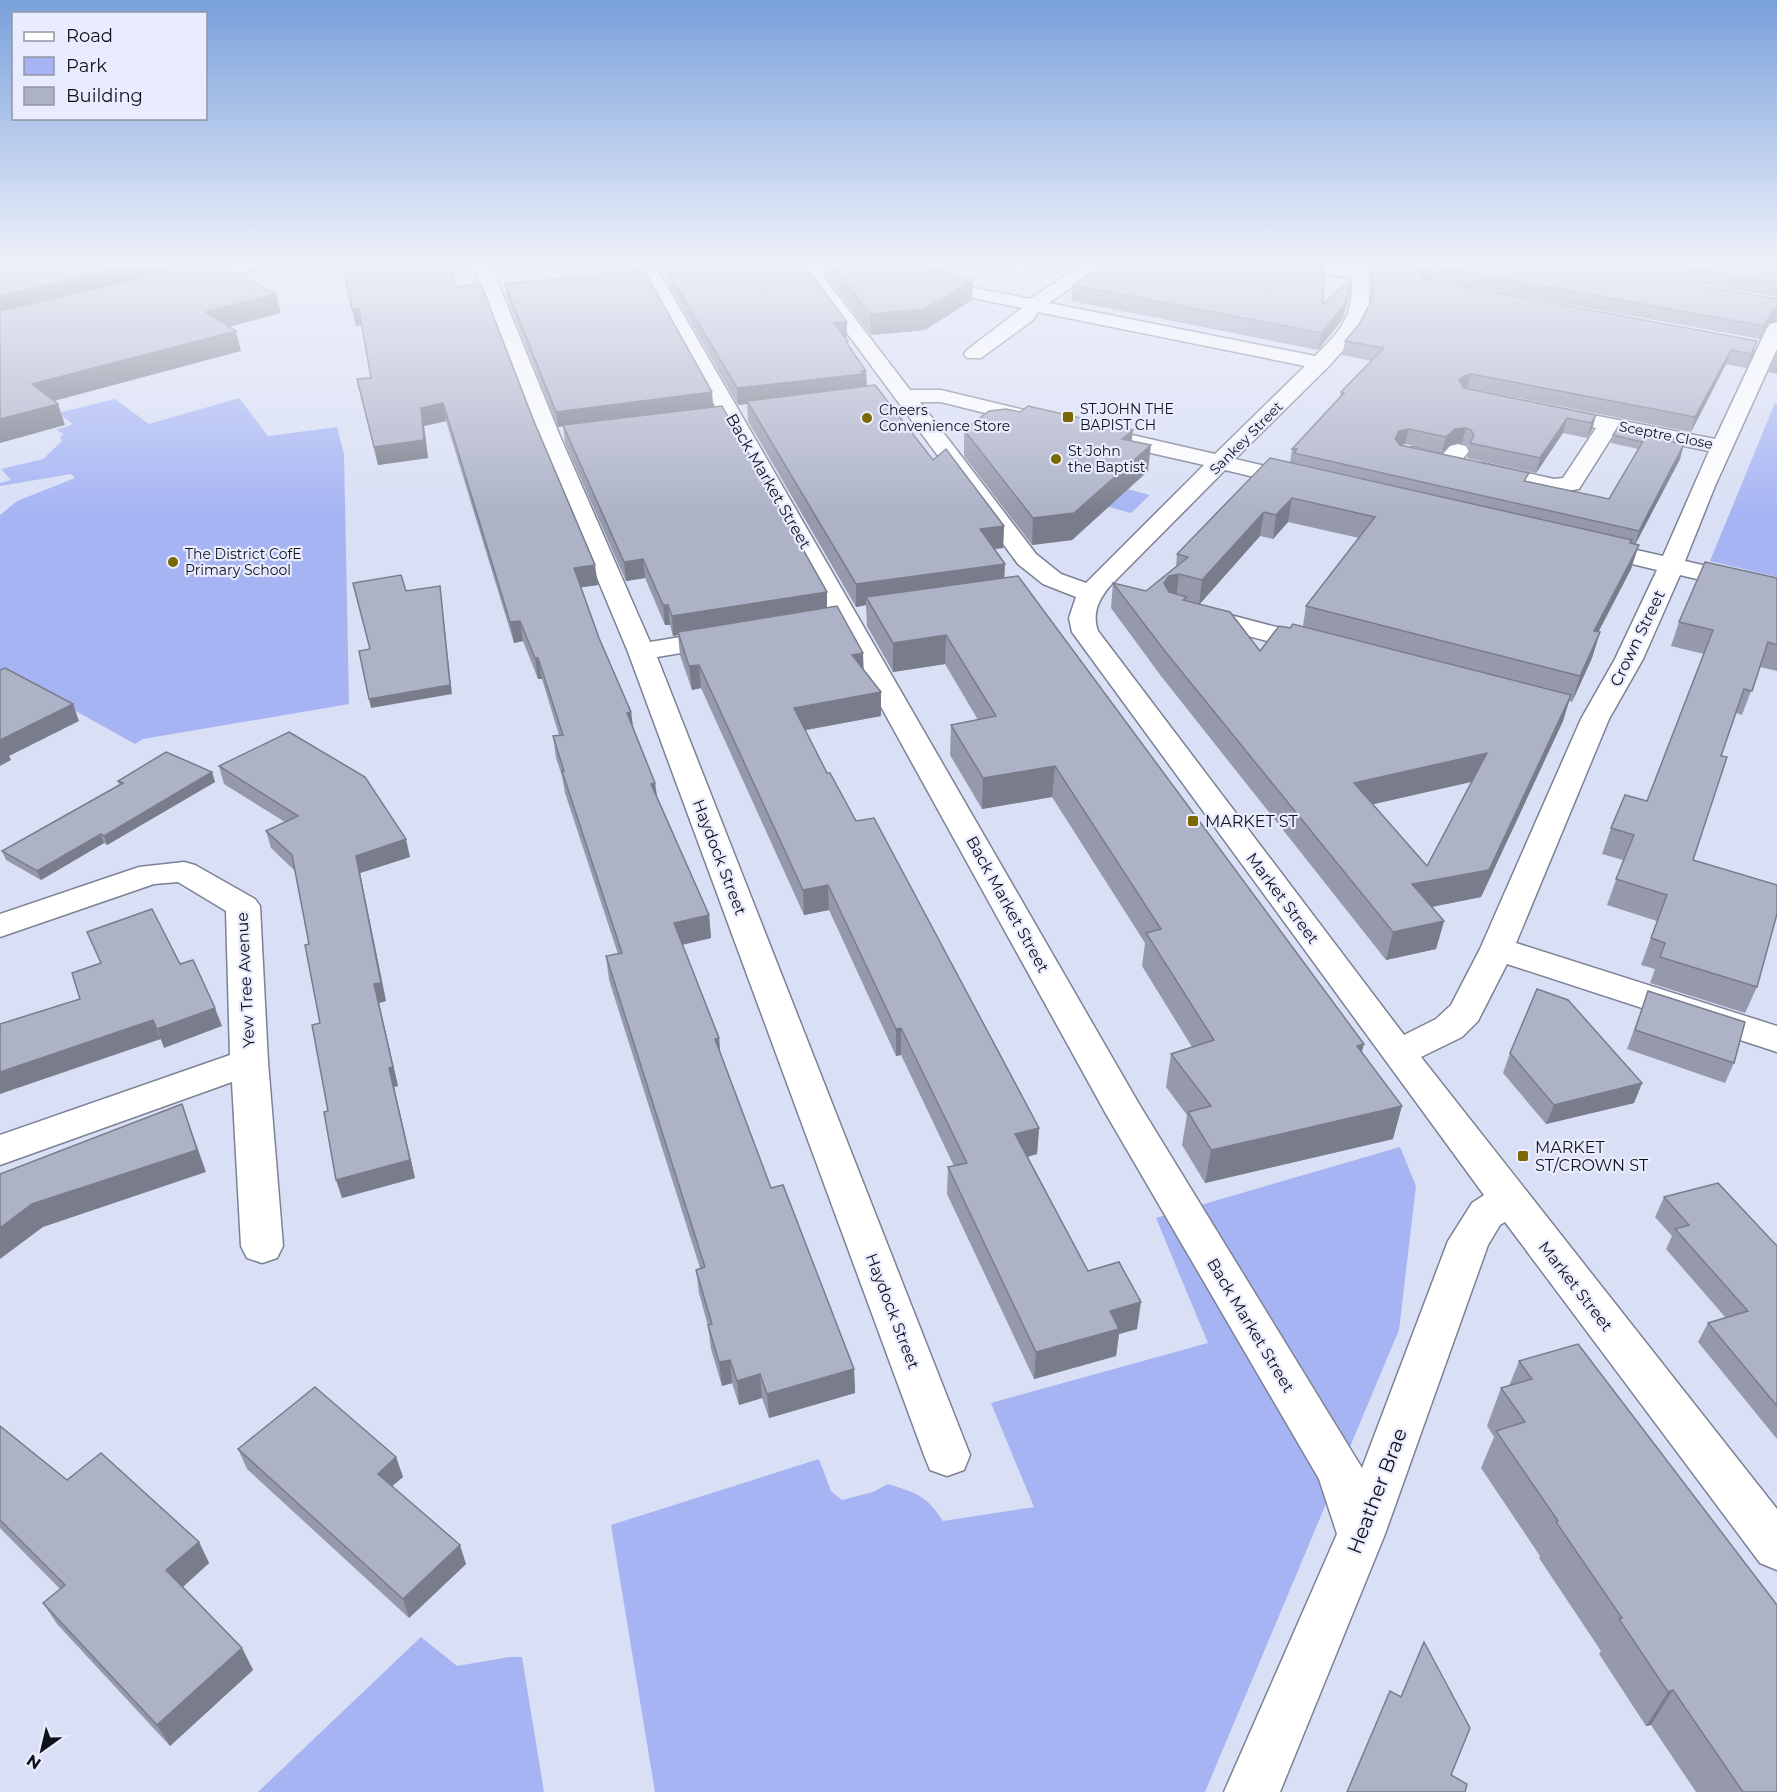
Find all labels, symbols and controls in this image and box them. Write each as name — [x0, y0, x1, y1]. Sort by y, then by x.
legend — [12, 12, 207, 120]
text: Road — [66, 25, 113, 47]
text: Park — [66, 55, 107, 77]
text: Building — [66, 85, 143, 107]
street label: Sankey Street — [1206, 397, 1287, 478]
place label: ST.JOHN THE BAPIST CH — [1080, 400, 1174, 434]
place label: Cheers Convenience Store — [879, 401, 1010, 435]
street label: Back Market Street — [722, 410, 815, 553]
marker: ST.JOHN THE BAPIST CH — [1061, 410, 1075, 424]
marker: Cheers Convenience Store — [860, 411, 874, 425]
street label: Sceptre Close — [1617, 417, 1715, 453]
place label: St John the Baptist — [1068, 442, 1146, 476]
marker: St John the Baptist — [1049, 452, 1063, 466]
place label: The District CofE Primary School — [185, 545, 302, 579]
marker: The District CofE Primary School — [166, 555, 180, 569]
street label: Crown Street — [1606, 587, 1669, 689]
street label: Haydock Street — [689, 797, 751, 918]
place label: MARKET ST — [1205, 812, 1298, 831]
marker: MARKET ST — [1186, 814, 1200, 828]
street label: Back Market Street — [962, 833, 1053, 976]
street label: Market Street — [1242, 849, 1323, 948]
street label: Yew Tree Avenue — [232, 912, 259, 1048]
place label: MARKET ST/CROWN ST — [1535, 1138, 1649, 1175]
marker: MARKET ST/CROWN ST — [1516, 1149, 1530, 1163]
street label: Market Street — [1535, 1238, 1617, 1335]
street label: Haydock Street — [862, 1251, 924, 1372]
street label: Back Market Street — [1203, 1255, 1298, 1396]
street label: Heather Brae — [1342, 1425, 1412, 1557]
north arrow — [12, 1720, 72, 1780]
text: N — [23, 1751, 45, 1774]

